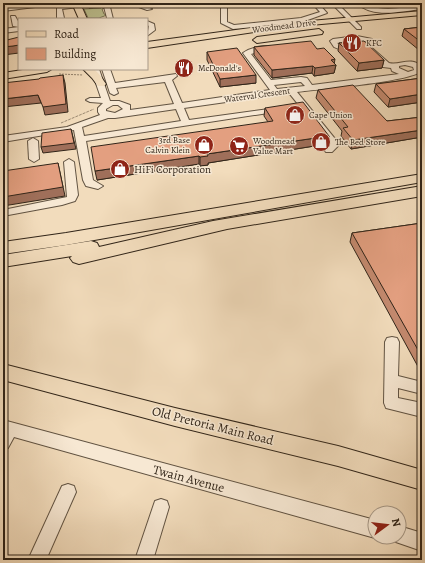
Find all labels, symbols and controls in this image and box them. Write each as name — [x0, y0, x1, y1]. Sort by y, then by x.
street label: Woodmead Drive — [250, 16, 317, 36]
legend — [18, 18, 148, 70]
text: Road — [54, 26, 80, 42]
restaurant icon: KFC — [341, 32, 363, 54]
place label: KFC — [366, 37, 382, 49]
text: Building — [54, 46, 96, 62]
restaurant icon: McDonald's — [173, 57, 195, 79]
place label: McDonald's — [198, 62, 242, 74]
street label: Waterval Crescent — [222, 84, 291, 106]
shop icon: Cape Union — [284, 104, 306, 126]
place label: Cape Union — [309, 109, 352, 121]
shop icon: The Bed Store — [310, 131, 332, 153]
place label: 3rd Base Calvin Klein — [145, 134, 190, 156]
shop icon: 3rd Base Calvin Klein — [193, 134, 215, 156]
supermarket icon: Woodmead Value Mart — [228, 135, 250, 157]
place label: Woodmead Value Mart — [252, 135, 295, 157]
place label: The Bed Store — [335, 136, 385, 148]
shop icon: HiFi Corporation — [109, 158, 131, 180]
place label: HiFi Corporation — [134, 162, 211, 177]
street label: Old Pretoria Main Road — [150, 402, 276, 449]
street label: Twain Avenue — [151, 461, 227, 496]
north arrow — [367, 505, 407, 545]
text: N — [388, 517, 404, 528]

